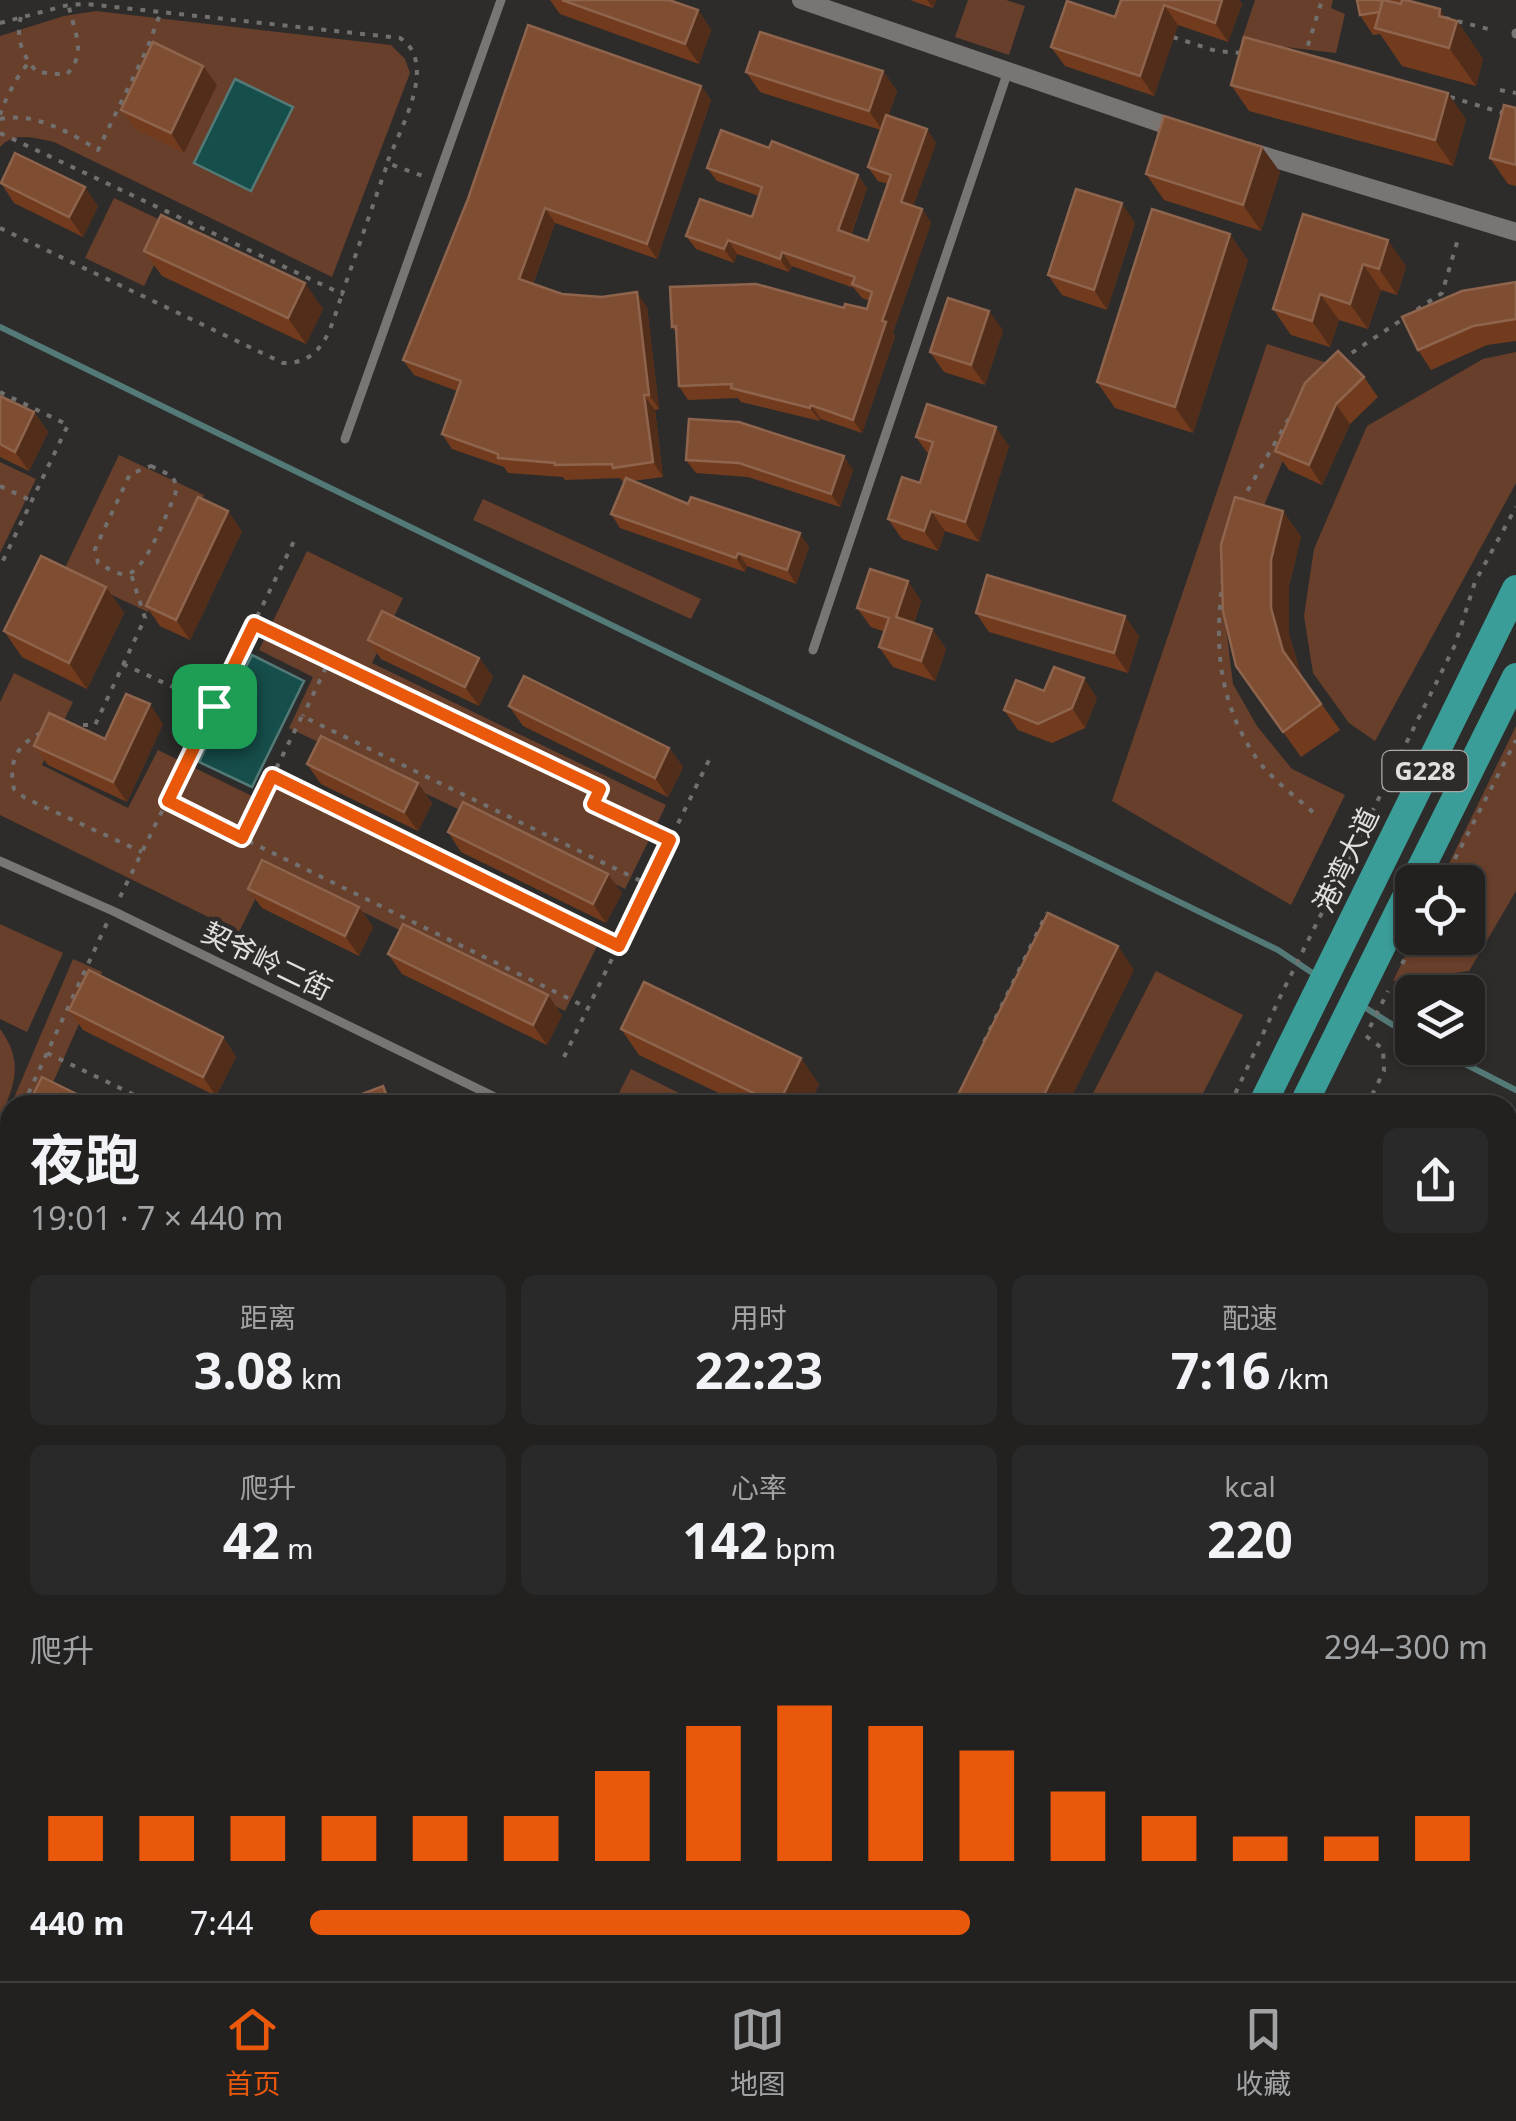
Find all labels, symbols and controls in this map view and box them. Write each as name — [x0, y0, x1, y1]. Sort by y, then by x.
pin — [172, 664, 257, 749]
icon: arrive — [187, 679, 242, 734]
road number: G228 — [1382, 751, 1468, 791]
street label: 港湾大道 — [1303, 801, 1387, 918]
map controls — [1395, 865, 1485, 1065]
button: locate — [1395, 865, 1485, 955]
street label: 契爷岭二街 — [196, 912, 339, 1008]
button: layers — [1395, 975, 1485, 1065]
text: 夜跑 — [30, 1121, 140, 1196]
button: share — [1383, 1128, 1488, 1233]
text: 19:01 · 7 × 440 m — [30, 1196, 283, 1239]
text: 距离 — [240, 1298, 296, 1336]
text: 用时 — [731, 1298, 787, 1336]
text: 配速 — [1222, 1298, 1278, 1336]
text: 3.08 — [194, 1336, 294, 1404]
text: 22:23 — [695, 1336, 823, 1404]
text: 7:16 — [1171, 1336, 1271, 1404]
text: km — [294, 1359, 342, 1397]
text: /km — [1271, 1359, 1329, 1397]
text: kcal — [1224, 1467, 1276, 1505]
text: 爬升 — [240, 1468, 296, 1506]
text: 心率 — [731, 1468, 787, 1506]
text: 220 — [1207, 1505, 1293, 1573]
text: 42 — [223, 1506, 280, 1574]
text: 142 — [682, 1506, 768, 1574]
text: m — [280, 1529, 313, 1567]
text: bpm — [768, 1529, 836, 1567]
text: 294–300 m — [1324, 1625, 1488, 1668]
text: 爬升 — [30, 1628, 94, 1671]
text: 440 m — [30, 1901, 124, 1944]
text: 7:44 — [190, 1901, 254, 1944]
tab: 首页 — [225, 2002, 281, 2102]
tab: 地图 — [730, 2002, 786, 2102]
tab: 收藏 — [1235, 2002, 1291, 2102]

